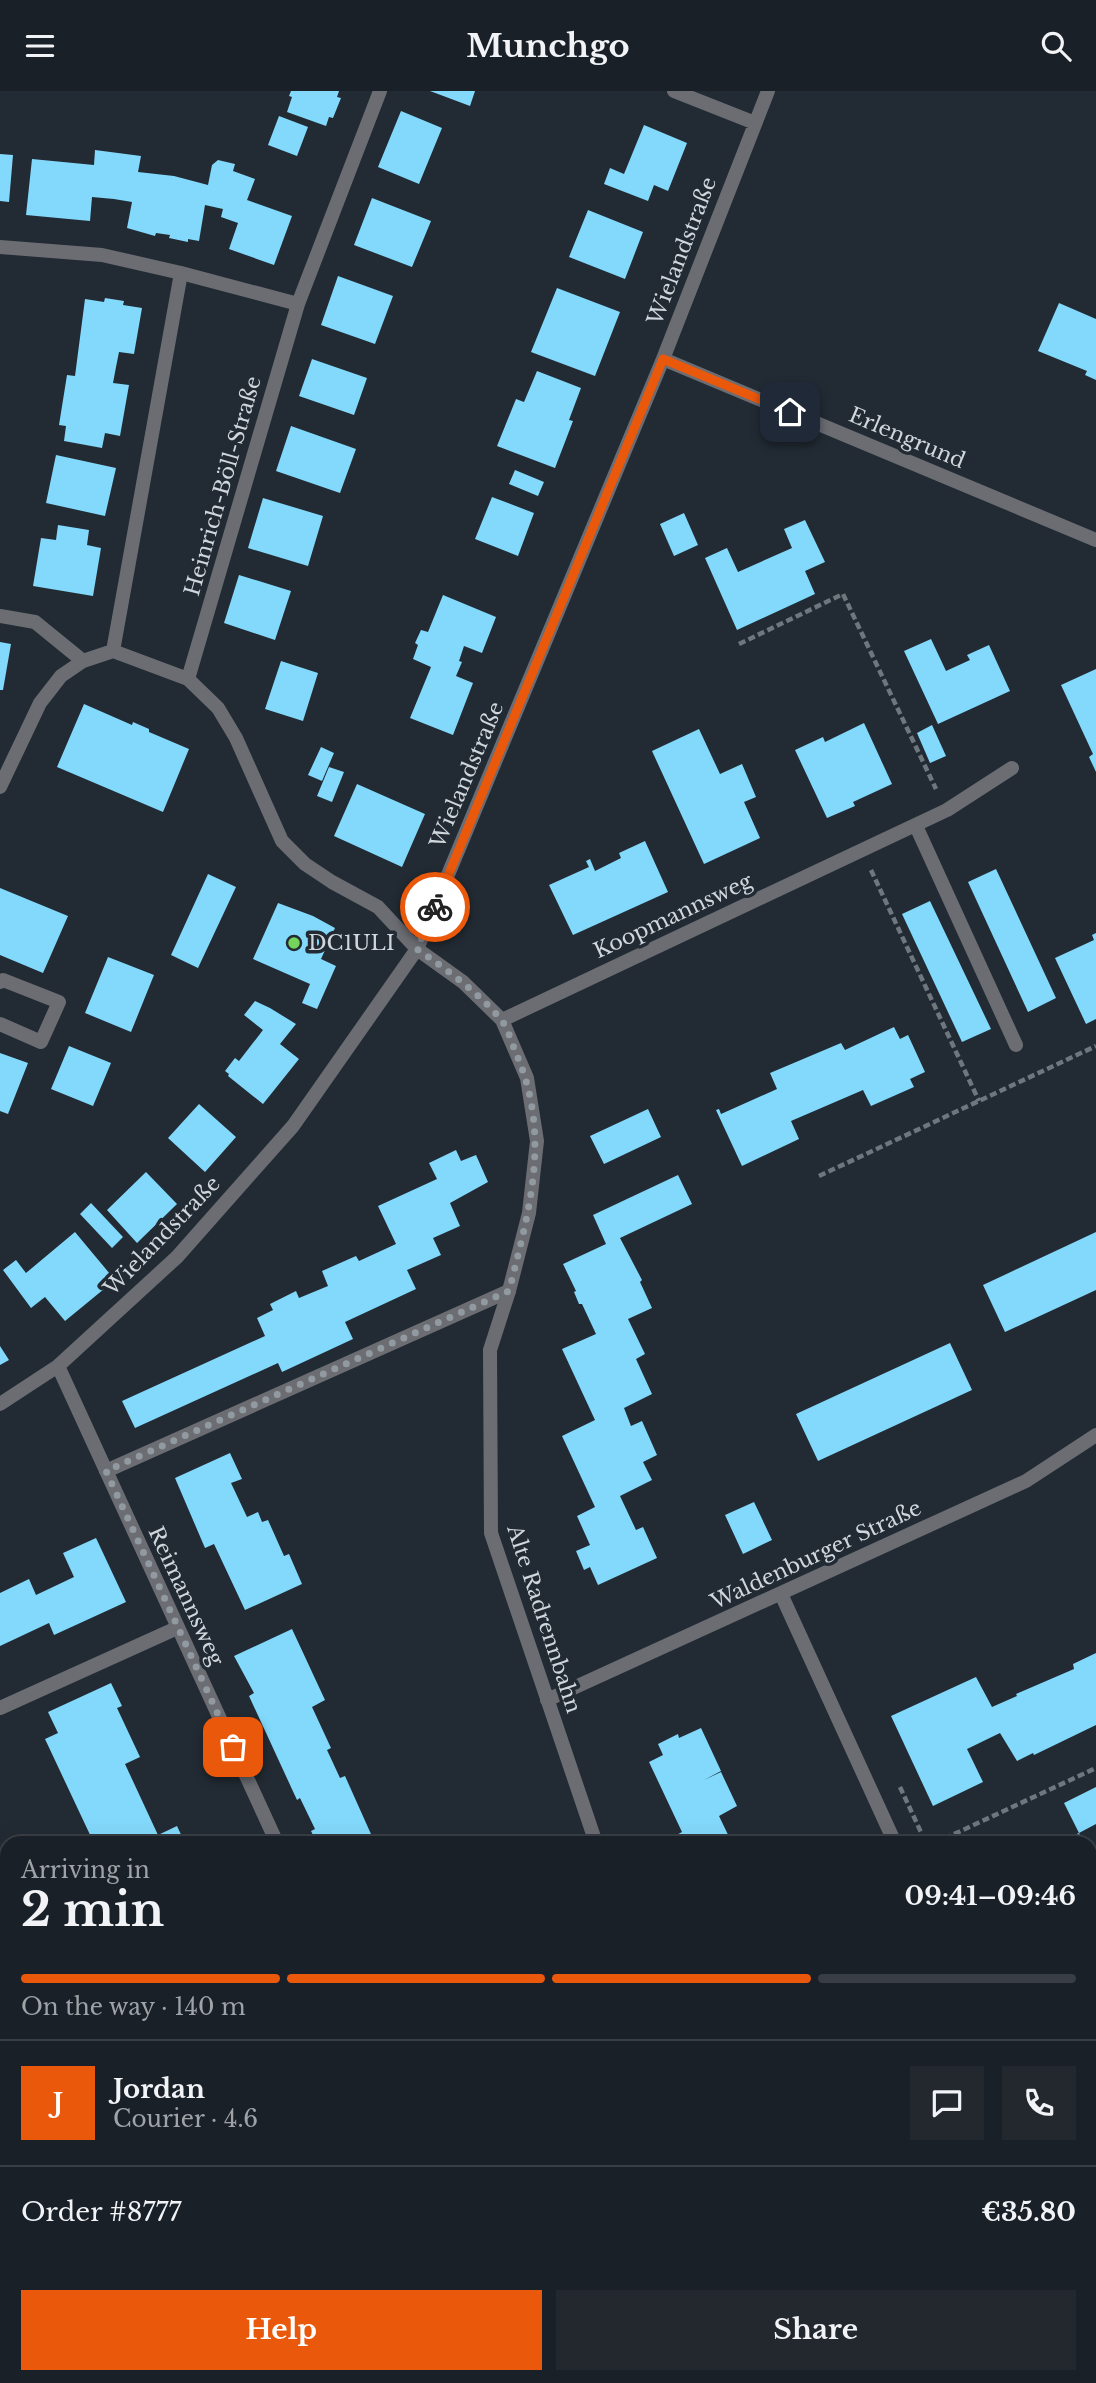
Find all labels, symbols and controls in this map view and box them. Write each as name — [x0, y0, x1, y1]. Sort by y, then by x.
text: Munchgo — [466, 26, 630, 66]
icon: menu — [21, 27, 59, 65]
icon: search — [1037, 27, 1075, 65]
street label: Wielandstraße — [641, 173, 722, 330]
street label: Heinrich-Böll-Straße — [179, 373, 267, 599]
pin — [760, 382, 820, 442]
icon: home — [771, 393, 809, 431]
street label: Erlengrund — [845, 402, 969, 474]
street label: Wielandstraße — [424, 698, 510, 853]
street label: Koopmannsweg — [589, 868, 757, 964]
courier — [400, 872, 470, 942]
icon: bike — [416, 888, 454, 926]
place label: DC1ULI — [308, 930, 395, 956]
marker: DC1ULI — [286, 935, 302, 951]
street label: Wielandstraße — [98, 1171, 226, 1302]
street label: Waldenburger Straße — [706, 1495, 925, 1616]
street label: Alte Radrennbahn — [501, 1521, 587, 1716]
street label: Reimannsweg — [142, 1522, 230, 1670]
pin — [203, 1717, 263, 1777]
icon: bag — [214, 1728, 252, 1766]
text: Arriving in — [21, 1856, 150, 1884]
text: 09:41–09:46 — [905, 1880, 1076, 1912]
text: 2 min — [21, 1881, 164, 1938]
text: On the way · 140 m — [21, 1993, 246, 2021]
button: chat — [910, 2066, 984, 2140]
button: phone — [1002, 2066, 1076, 2140]
text: Jordan — [113, 2073, 205, 2105]
text: J — [53, 2087, 63, 2119]
text: Courier · 4.6 — [113, 2105, 258, 2133]
text: Order #8777 — [21, 2196, 182, 2228]
text: €35.80 — [981, 2196, 1076, 2228]
button: Help — [21, 2290, 542, 2370]
button: Share — [556, 2290, 1076, 2370]

